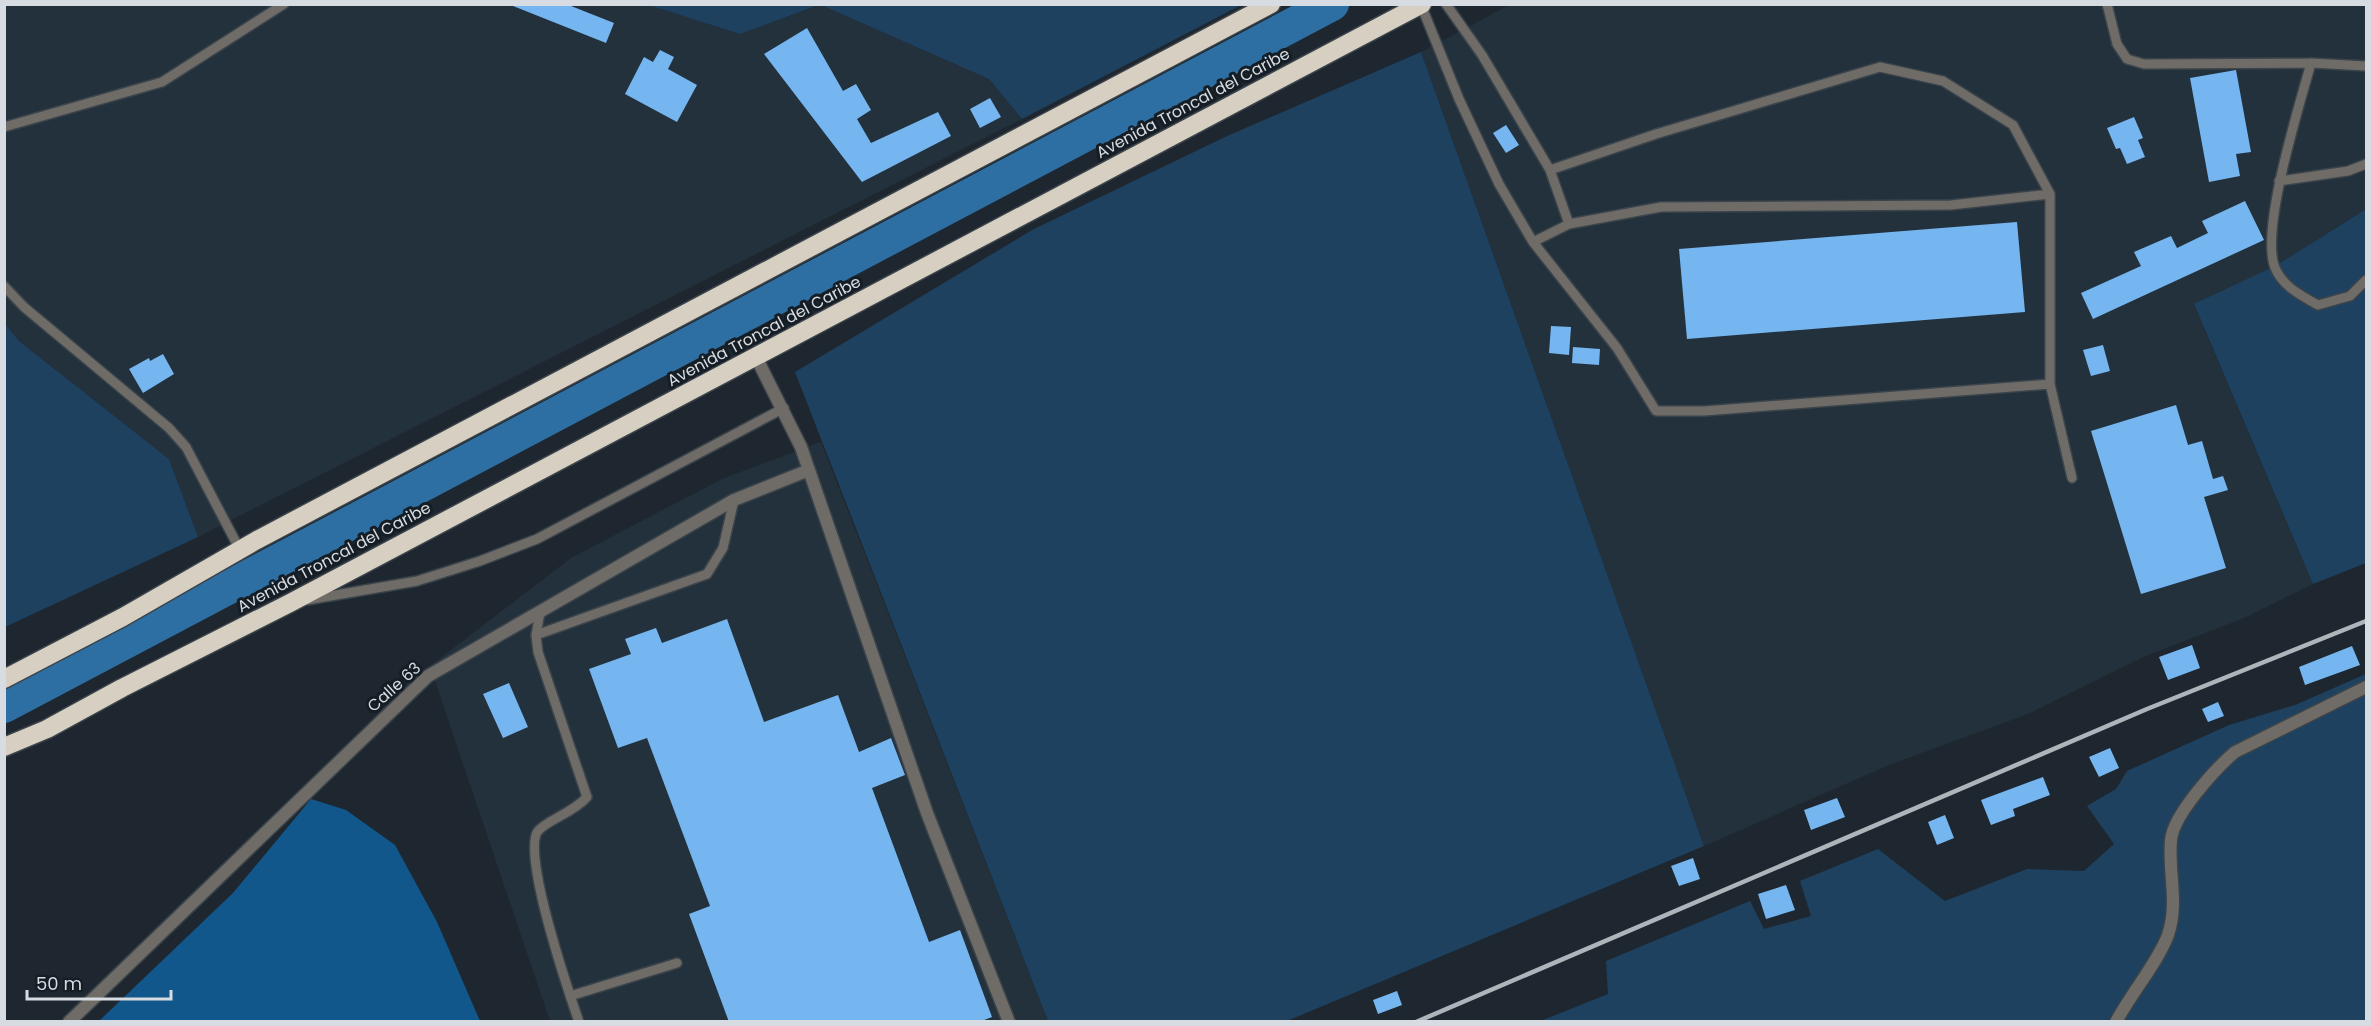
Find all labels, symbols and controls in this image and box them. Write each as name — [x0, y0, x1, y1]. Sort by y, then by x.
street label: Avenida Troncal del Caribe — [1092, 42, 1294, 164]
street label: Avenida Troncal del Caribe — [663, 270, 865, 392]
street label: Avenida Troncal del Caribe — [233, 496, 435, 618]
street label: Calle 63 — [362, 657, 426, 717]
scale bar — [27, 963, 171, 1001]
text: 50 m — [36, 971, 82, 996]

